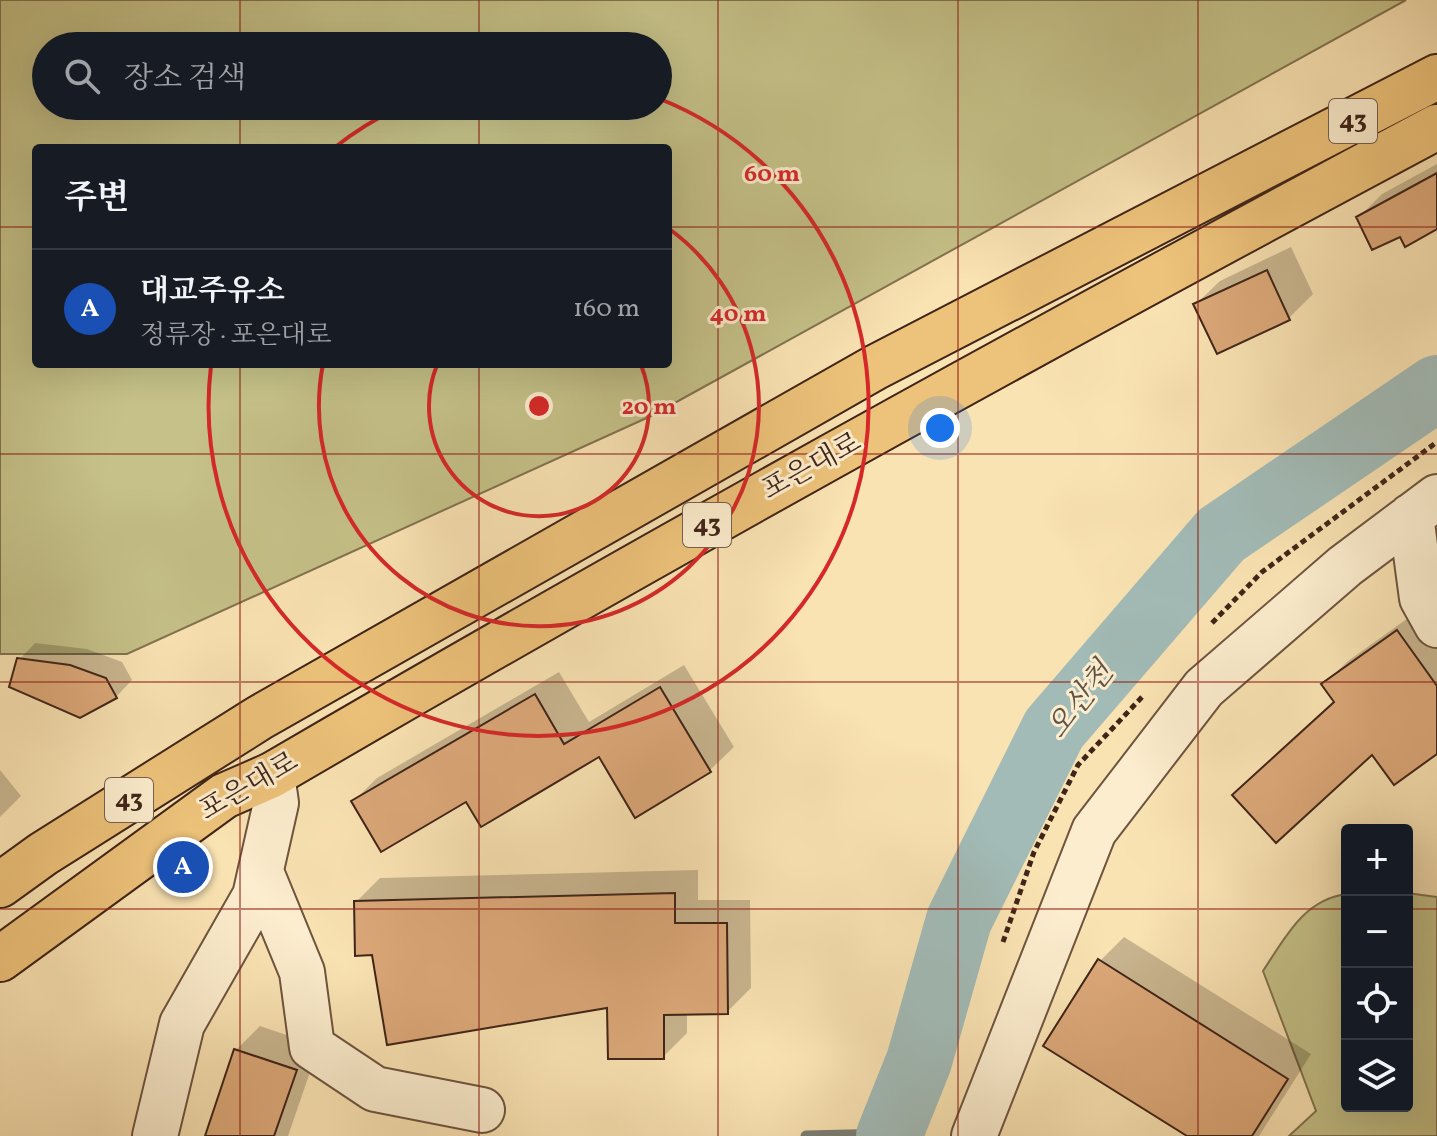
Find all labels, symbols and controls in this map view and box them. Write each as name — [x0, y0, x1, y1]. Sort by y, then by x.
search box — [32, 32, 672, 120]
icon: search — [60, 54, 104, 98]
text: 장소 검색 — [124, 58, 246, 100]
road number: 43 — [1329, 99, 1377, 143]
text: 60 m — [744, 158, 800, 192]
text: 주변 — [64, 176, 130, 223]
text: 대교주유소 — [140, 271, 285, 313]
text: A — [81, 291, 99, 327]
text: 160 m — [573, 291, 640, 327]
text: 40 m — [710, 298, 766, 332]
text: 정류장 · 포은대로 — [140, 318, 331, 354]
text: 20 m — [621, 391, 677, 425]
centre of rings — [525, 392, 553, 420]
your location — [920, 408, 960, 448]
street label: 포은대로 — [755, 424, 869, 510]
road number: 43 — [683, 503, 731, 547]
water label: 오산천 — [1038, 652, 1126, 748]
street label: 포은대로 — [192, 743, 306, 831]
road number: 43 — [105, 778, 153, 822]
map controls — [1341, 824, 1413, 1112]
button: + — [1341, 824, 1413, 896]
pin: A — [157, 837, 209, 897]
button: − — [1341, 896, 1413, 968]
button: locate — [1341, 968, 1413, 1040]
button: layers — [1341, 1040, 1413, 1112]

